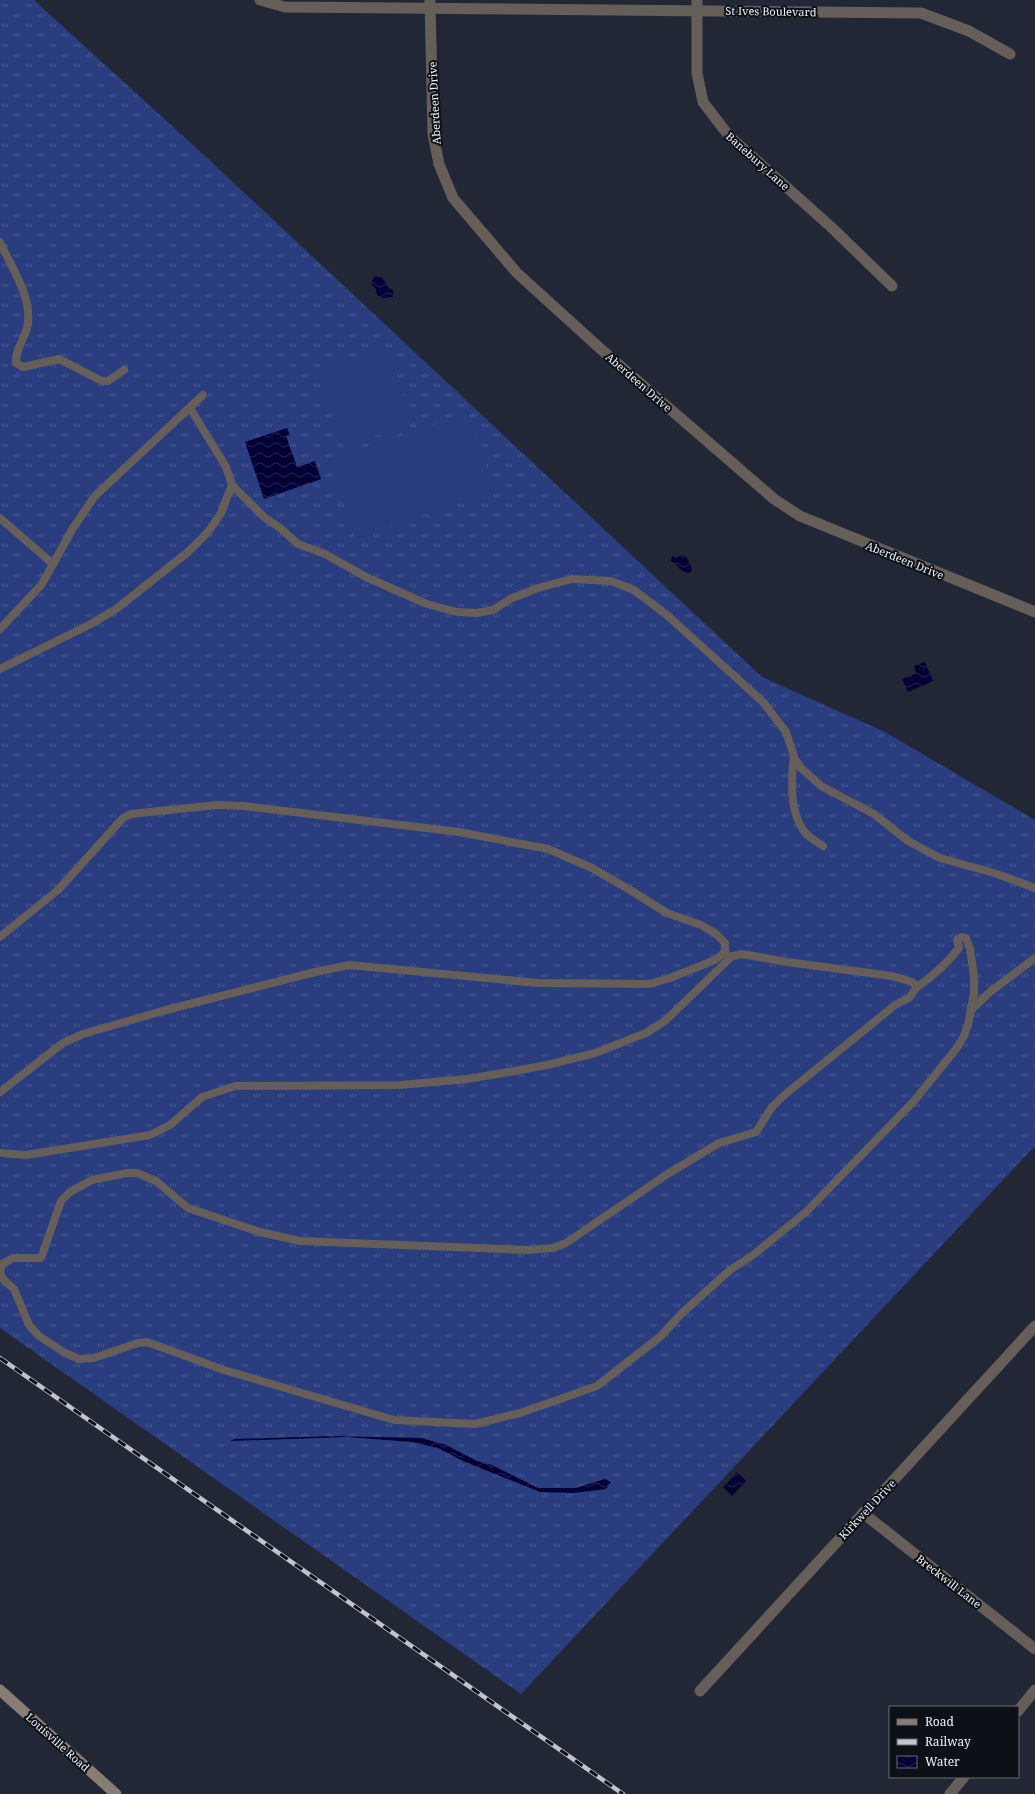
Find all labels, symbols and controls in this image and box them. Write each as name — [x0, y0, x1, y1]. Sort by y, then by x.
street label: St Ives Boulevard — [725, 3, 817, 19]
street label: Aberdeen Drive — [424, 61, 444, 145]
street label: Banebury Lane — [723, 129, 793, 194]
street label: Aberdeen Drive — [603, 349, 675, 415]
street label: Aberdeen Drive — [864, 537, 946, 583]
street label: Kirkwell Drive — [835, 1476, 899, 1542]
street label: Breckwill Lane — [913, 1551, 985, 1611]
legend — [889, 1706, 1019, 1778]
street label: Louisville Road — [23, 1709, 93, 1775]
text: Road — [925, 1713, 955, 1730]
text: Railway — [925, 1733, 971, 1750]
text: Water — [925, 1753, 960, 1770]

